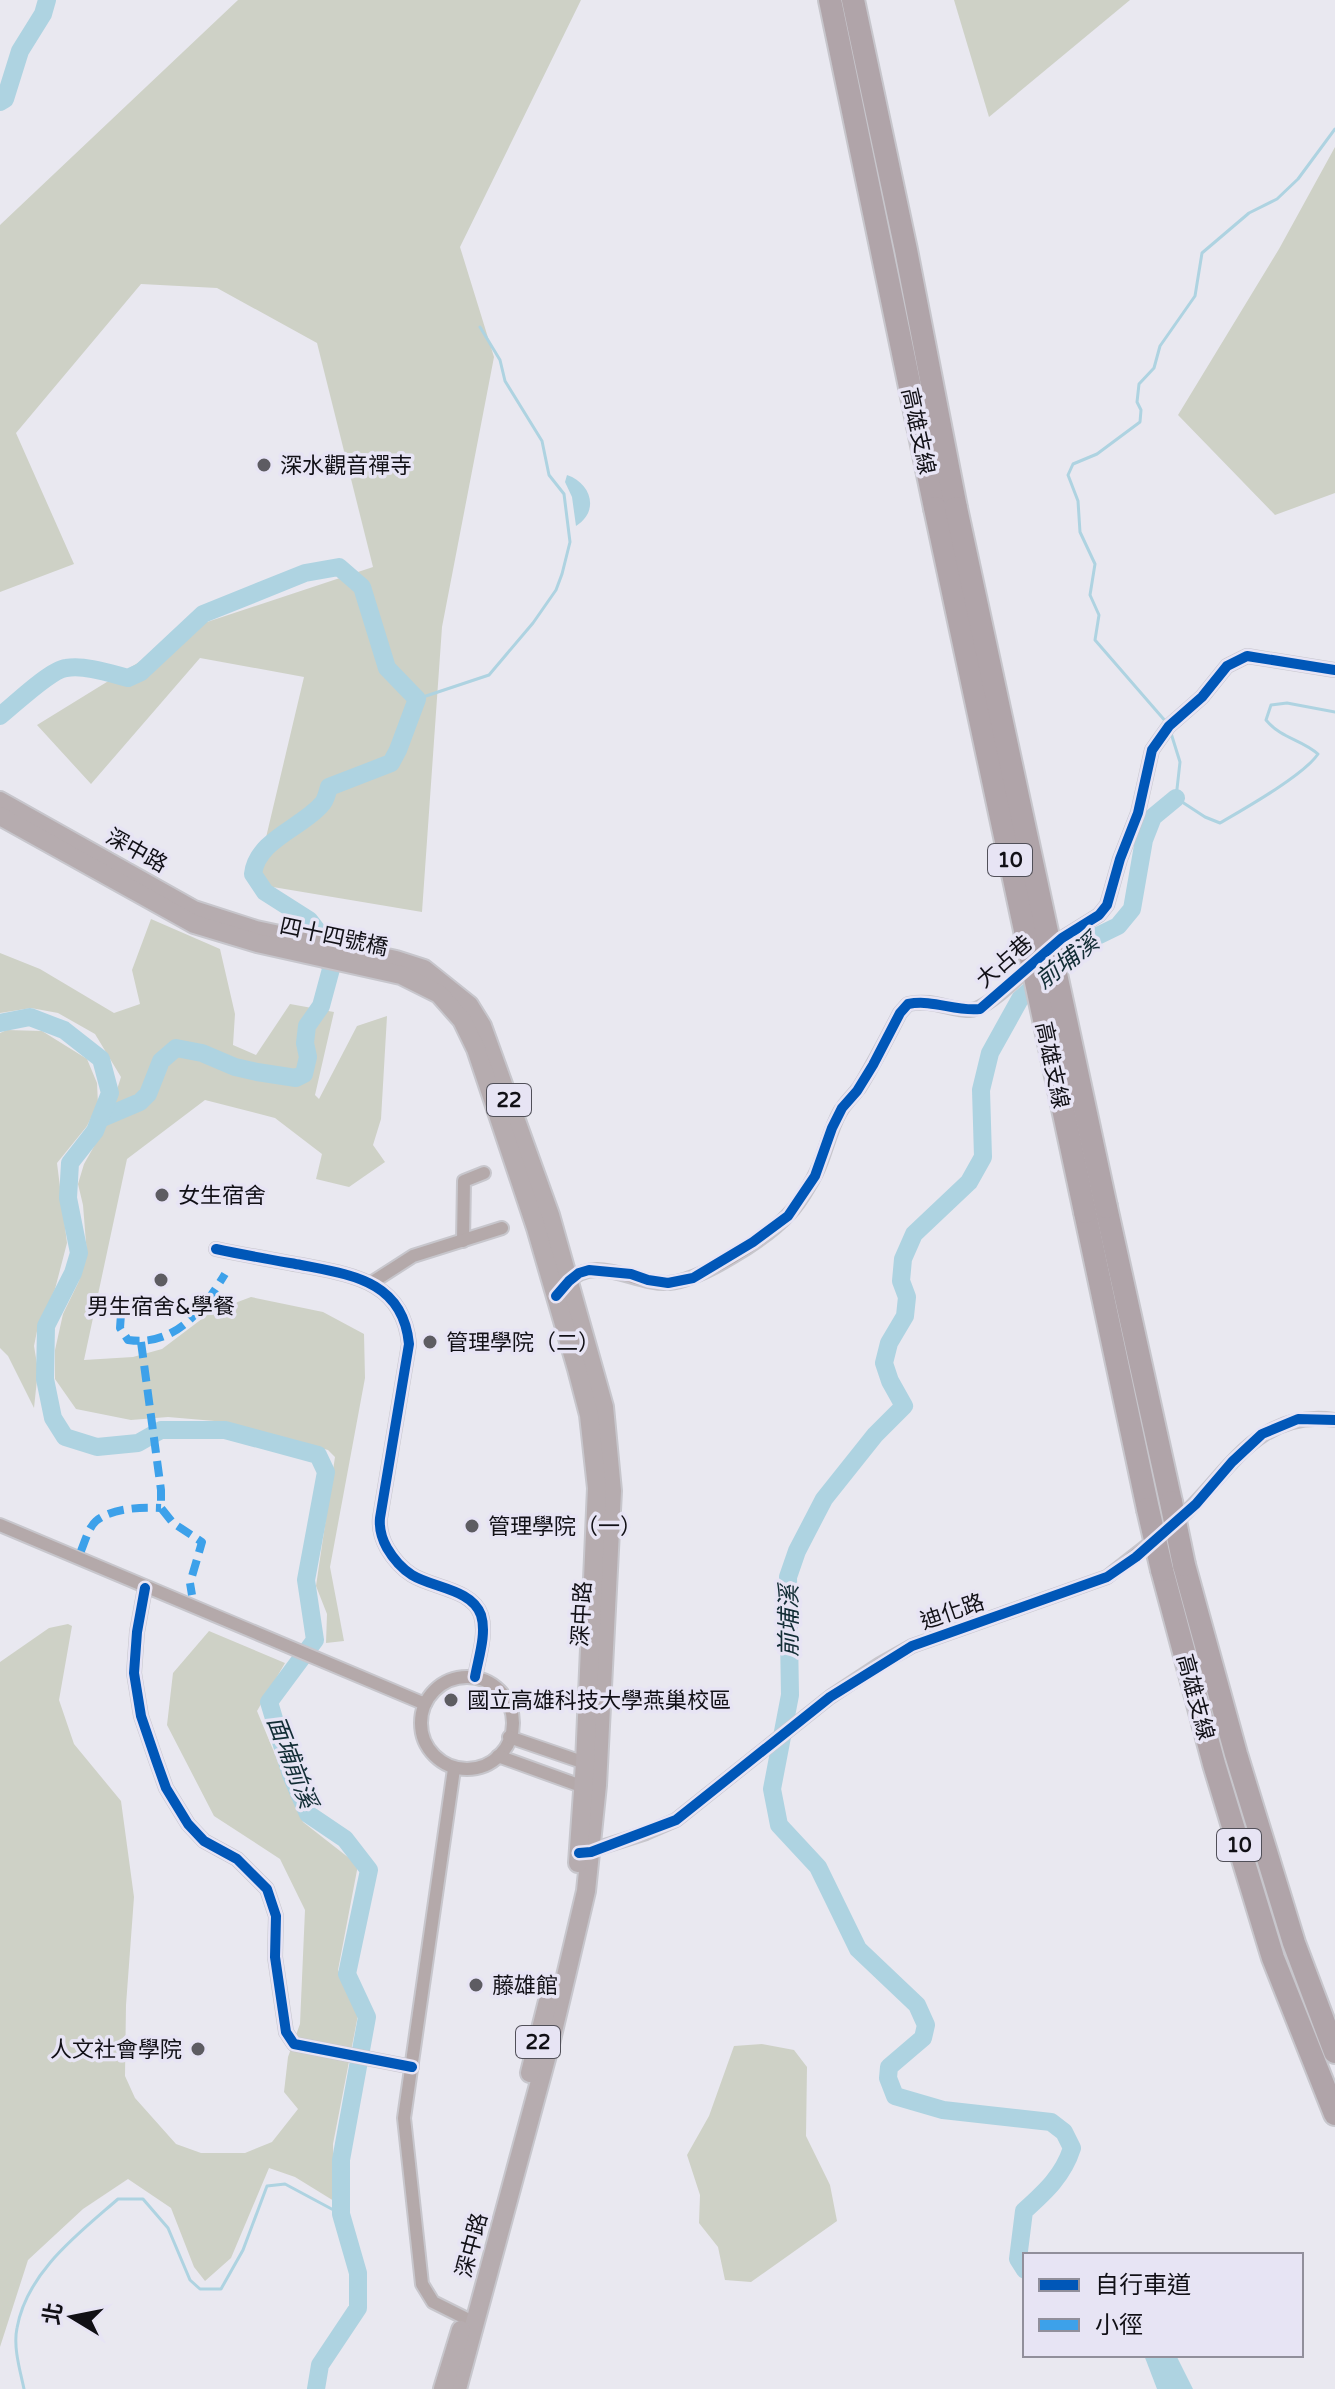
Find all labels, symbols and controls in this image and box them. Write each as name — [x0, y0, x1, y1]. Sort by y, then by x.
street label: 高雄支線 — [896, 385, 940, 477]
place label: 深水觀音禪寺 — [280, 453, 412, 479]
marker: 深水觀音禪寺 — [255, 456, 273, 474]
street label: 深中路 — [101, 824, 172, 878]
road number: 10 — [988, 844, 1032, 876]
street label: 四十四號橋 — [277, 913, 390, 961]
water label: 前埔溪 — [1030, 926, 1107, 995]
street label: 大占巷 — [971, 930, 1038, 993]
street label: 高雄支線 — [1030, 1019, 1074, 1111]
road number: 22 — [487, 1084, 531, 1116]
place label: 女生宿舍 — [178, 1183, 266, 1209]
marker: 女生宿舍 — [153, 1186, 171, 1204]
marker: 男生宿舍&學餐 — [152, 1271, 170, 1289]
place label: 男生宿舍&學餐 — [87, 1294, 235, 1320]
place label: 管理學院（二） — [446, 1330, 600, 1356]
marker: 管理學院（二） — [421, 1333, 439, 1351]
place label: 管理學院（一） — [488, 1514, 642, 1540]
marker: 管理學院（一） — [463, 1517, 481, 1535]
street label: 深中路 — [567, 1580, 597, 1648]
water label: 前埔溪 — [775, 1582, 804, 1657]
street label: 迪化路 — [917, 1589, 988, 1635]
street label: 高雄支線 — [1171, 1651, 1219, 1743]
place label: 國立高雄科技大學燕巢校區 — [467, 1688, 731, 1714]
marker: 國立高雄科技大學燕巢校區 — [442, 1691, 460, 1709]
water label: 面埔前溪 — [261, 1712, 323, 1815]
road number: 10 — [1217, 1829, 1261, 1861]
place label: 藤雄館 — [492, 1973, 558, 1999]
marker: 藤雄館 — [467, 1976, 485, 1994]
road number: 22 — [516, 2026, 560, 2058]
place label: 人文社會學院 — [50, 2037, 182, 2063]
marker: 人文社會學院 — [189, 2040, 207, 2058]
street label: 深中路 — [451, 2210, 493, 2281]
legend — [1023, 2253, 1303, 2357]
text: 自行車道 — [1095, 2271, 1191, 2300]
north arrow — [32, 2277, 112, 2357]
text: 北 — [39, 2301, 68, 2327]
text: 小徑 — [1095, 2311, 1143, 2340]

